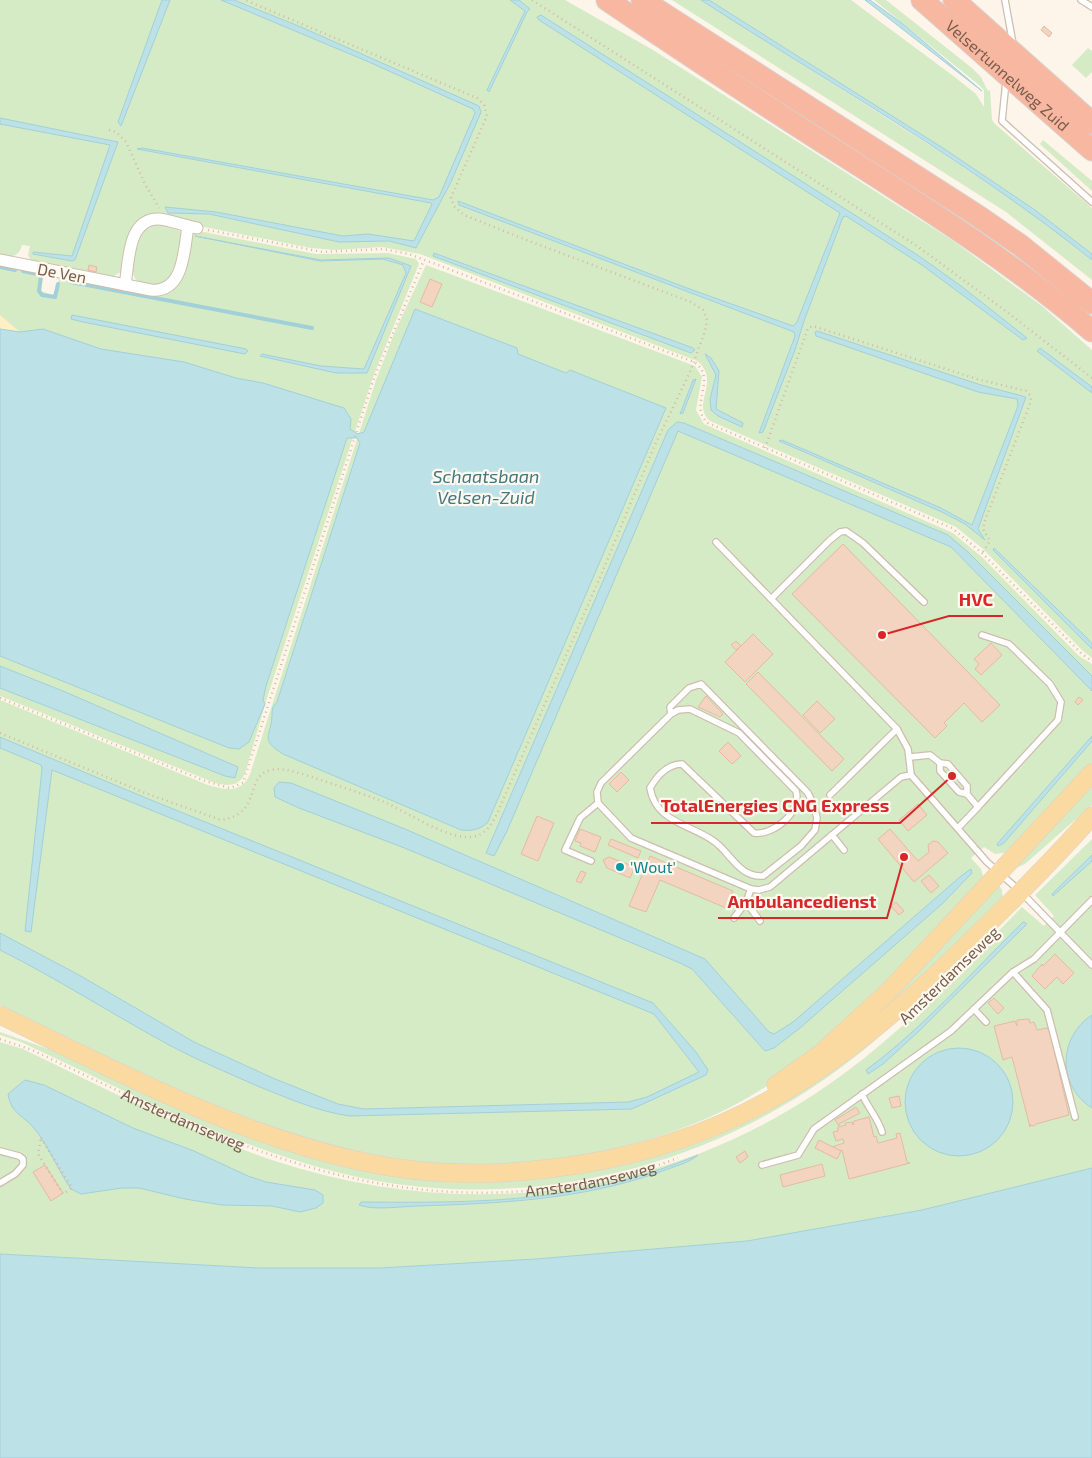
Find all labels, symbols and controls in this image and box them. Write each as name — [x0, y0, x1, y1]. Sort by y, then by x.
street label: Velsertunnelweg Zuid — [942, 16, 1073, 135]
street label: De Ven — [36, 258, 88, 287]
water label: Schaatsbaan Velsen-Zuid — [432, 465, 540, 508]
callout: HVC — [949, 583, 1003, 616]
text: HVC — [959, 588, 994, 610]
callout: TotalEnergies CNG Express — [651, 790, 900, 823]
text: TotalEnergies CNG Express — [661, 794, 889, 816]
place label: 'Wout' — [630, 857, 676, 876]
marker: 'Wout' — [614, 861, 626, 873]
callout: Ambulancedienst — [718, 885, 887, 918]
text: Ambulancedienst — [728, 890, 877, 912]
street label: Amsterdamseweg — [894, 922, 1003, 1027]
street label: Amsterdamseweg — [119, 1084, 248, 1154]
street label: Amsterdamseweg — [524, 1156, 658, 1200]

